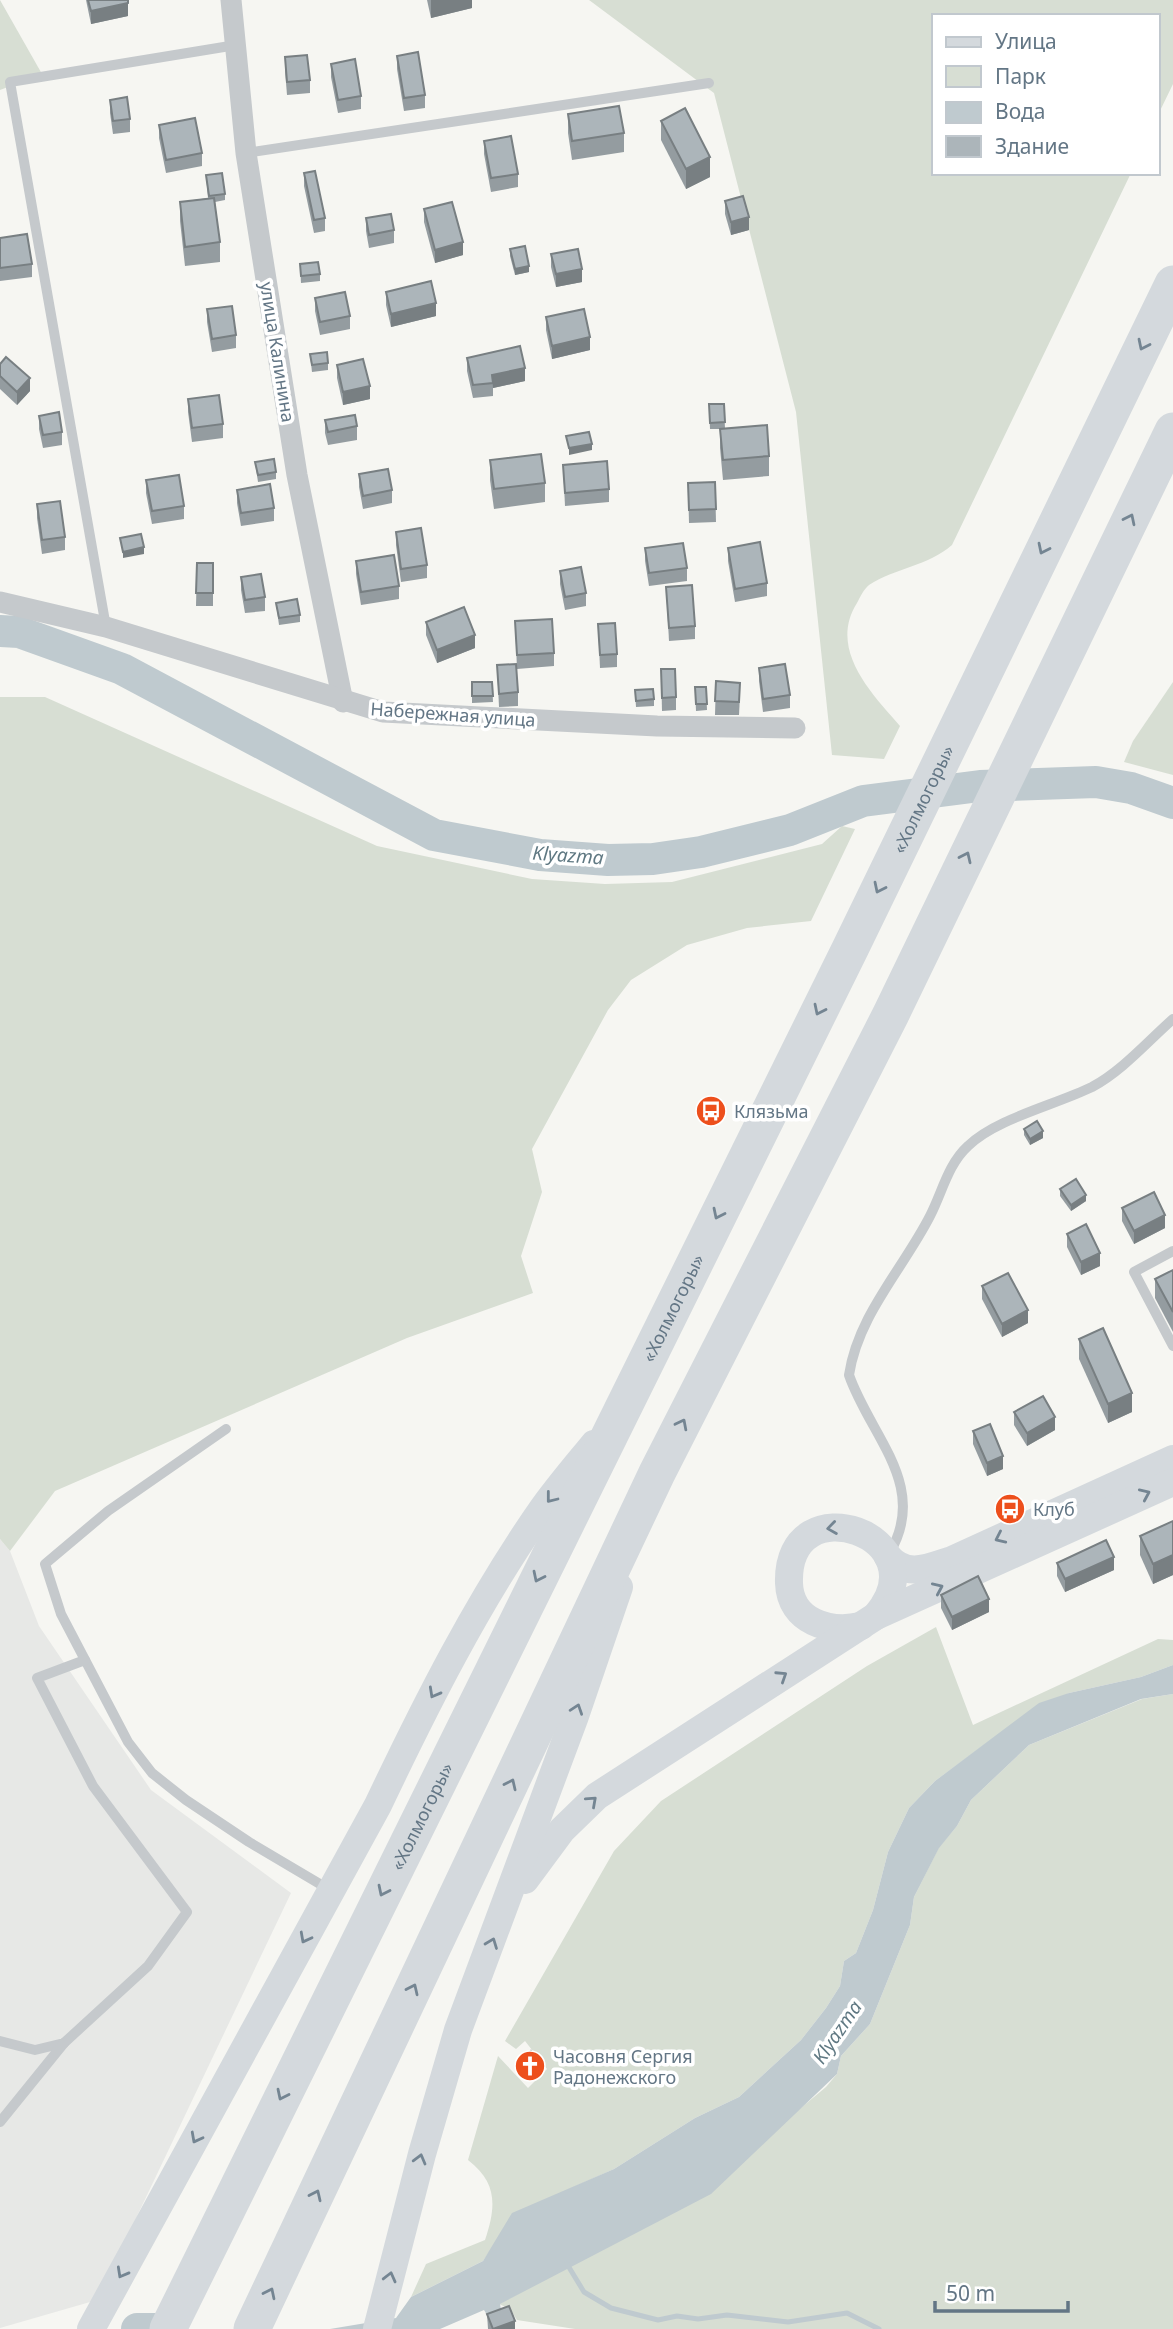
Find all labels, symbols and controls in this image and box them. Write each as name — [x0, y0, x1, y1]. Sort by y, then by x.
legend — [932, 14, 1159, 175]
text: Улица — [995, 27, 1057, 55]
text: Парк — [995, 62, 1046, 90]
text: Вода — [995, 97, 1045, 125]
text: Здание — [995, 132, 1069, 160]
street label: улица Калинина — [255, 280, 301, 424]
one-way arrow — [1138, 338, 1152, 350]
one-way arrow — [1121, 514, 1135, 526]
one-way arrow — [1038, 542, 1052, 554]
street label: Набережная улица — [370, 696, 536, 732]
street label: «Холмогоры» — [886, 741, 959, 857]
water label: Klyazma — [532, 840, 605, 870]
one-way arrow — [958, 852, 972, 864]
one-way arrow — [873, 881, 887, 893]
one-way arrow — [814, 1003, 828, 1015]
bus stop icon: Клязьма — [694, 1094, 728, 1128]
place label: Клязьма — [734, 1099, 809, 1123]
one-way arrow — [713, 1207, 727, 1219]
street label: «Холмогоры» — [636, 1250, 709, 1366]
one-way arrow — [674, 1419, 688, 1431]
one-way arrow — [1138, 1488, 1151, 1502]
one-way arrow — [546, 1491, 559, 1503]
bus stop icon: Клуб — [993, 1492, 1027, 1526]
place label: Клуб — [1033, 1497, 1075, 1521]
one-way arrow — [826, 1521, 838, 1536]
one-way arrow — [995, 1530, 1007, 1544]
one-way arrow — [533, 1570, 547, 1582]
one-way arrow — [931, 1582, 943, 1596]
one-way arrow — [774, 1671, 787, 1684]
one-way arrow — [428, 1686, 442, 1698]
one-way arrow — [569, 1704, 583, 1716]
street label: «Холмогоры» — [385, 1758, 458, 1874]
one-way arrow — [502, 1779, 516, 1791]
one-way arrow — [584, 1797, 597, 1810]
one-way arrow — [378, 1884, 392, 1896]
one-way arrow — [299, 1930, 313, 1943]
one-way arrow — [483, 1938, 497, 1950]
one-way arrow — [405, 1984, 419, 1996]
water label: Klyazma — [806, 1995, 868, 2069]
place label: Часовня Сергия Радонежского — [553, 2044, 693, 2089]
church icon: Часовня Сергия Радонежского — [513, 2049, 547, 2083]
one-way arrow — [277, 2088, 291, 2100]
one-way arrow — [191, 2130, 205, 2143]
one-way arrow — [412, 2153, 427, 2165]
one-way arrow — [308, 2190, 322, 2202]
one-way arrow — [117, 2265, 130, 2278]
scale bar — [935, 2270, 1068, 2314]
one-way arrow — [382, 2271, 396, 2283]
text: 50 m — [946, 2279, 995, 2307]
one-way arrow — [261, 2288, 275, 2300]

